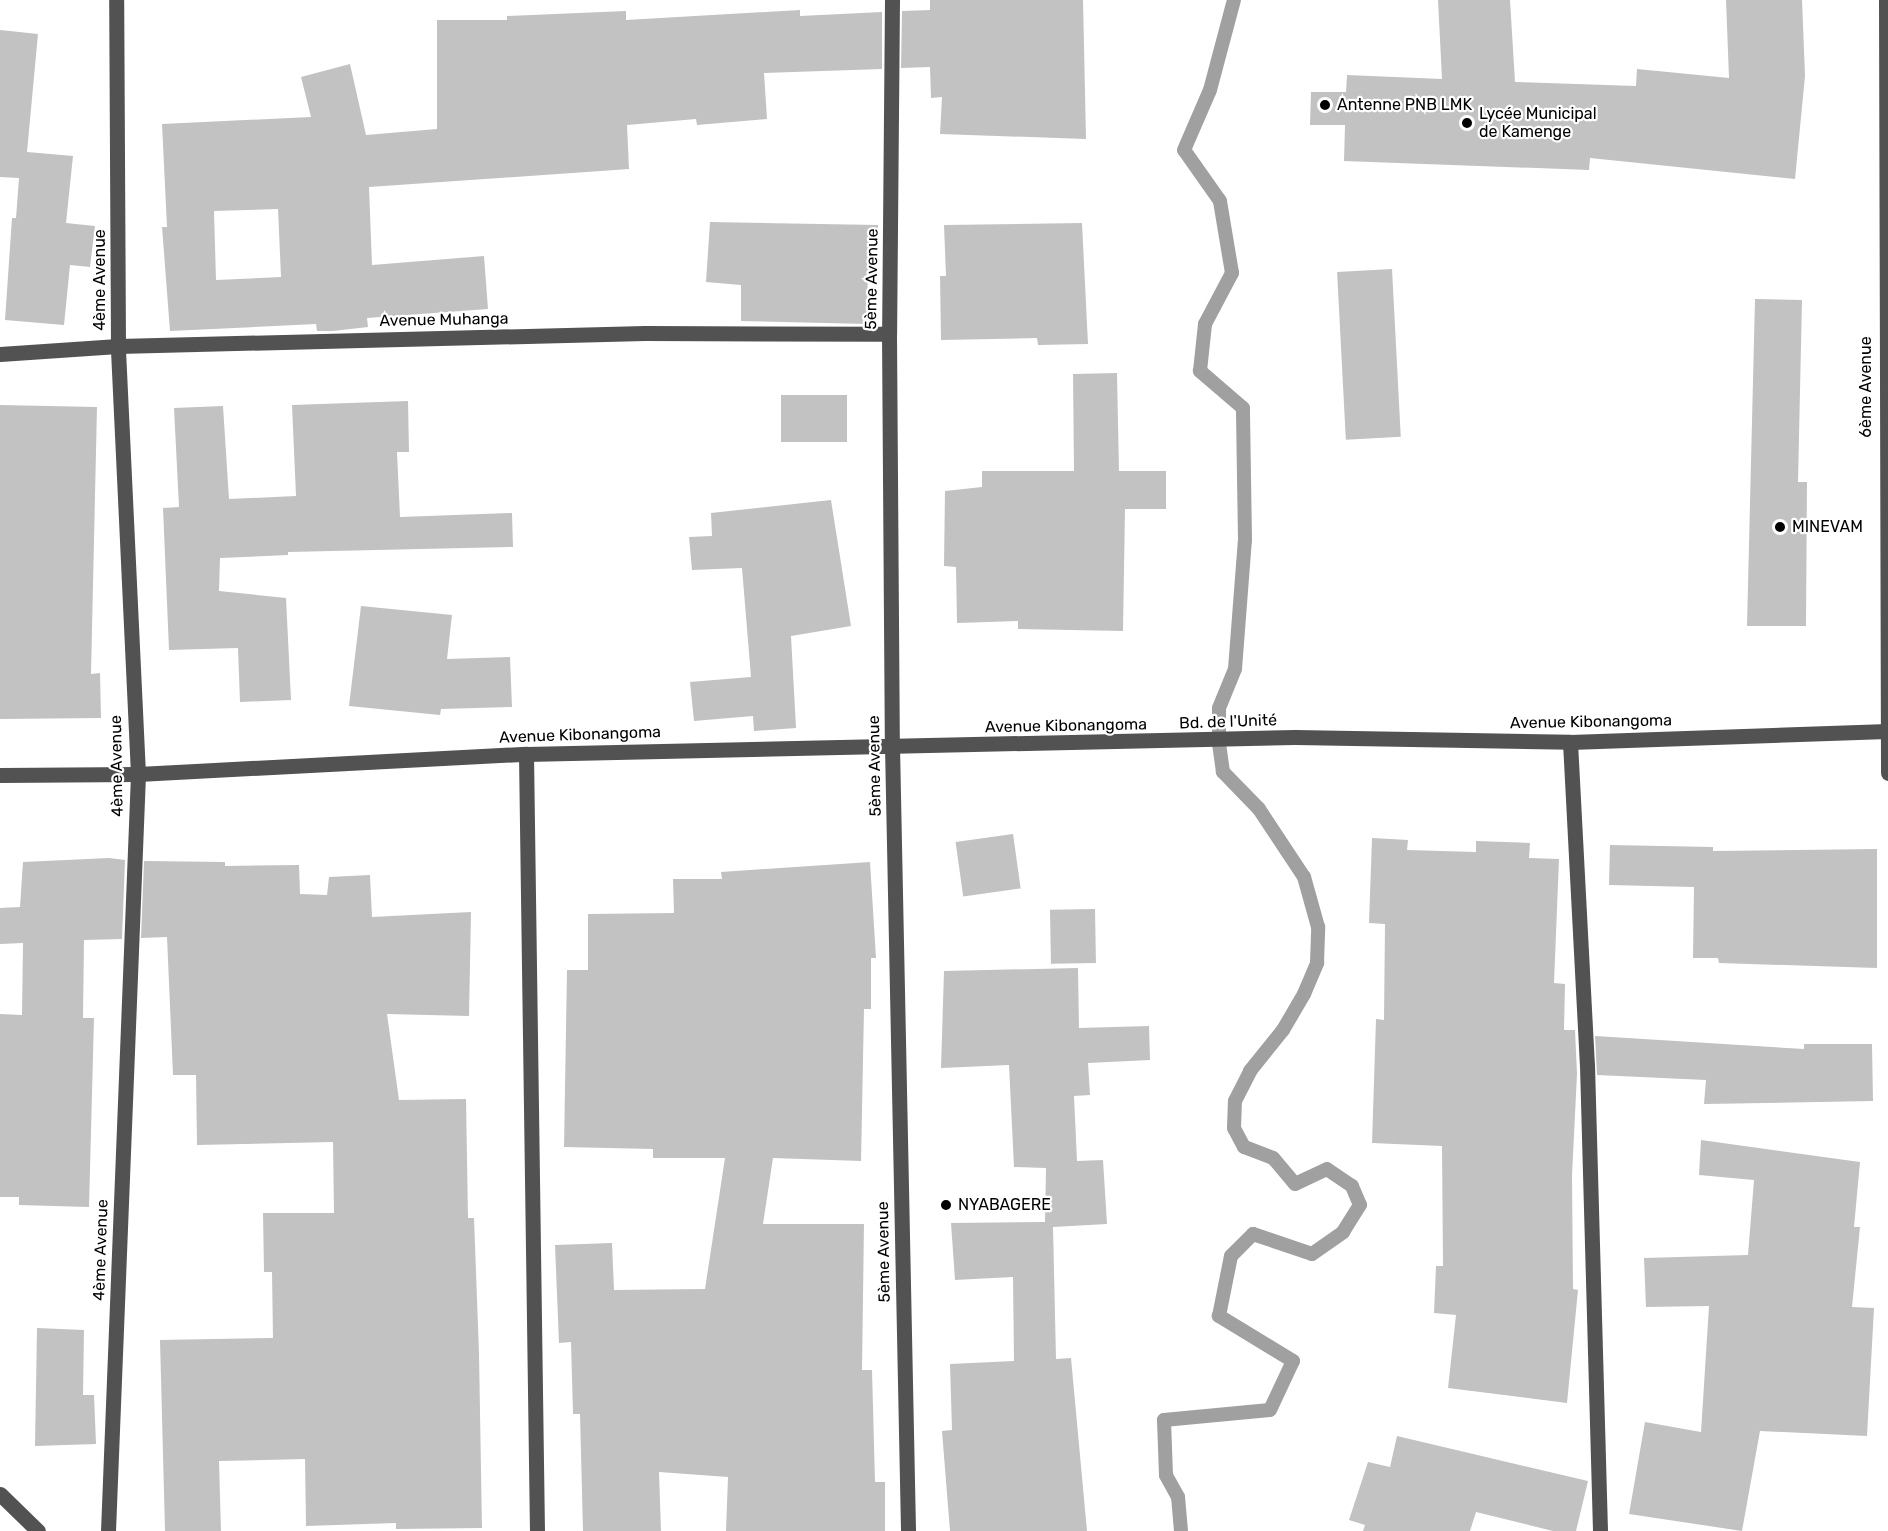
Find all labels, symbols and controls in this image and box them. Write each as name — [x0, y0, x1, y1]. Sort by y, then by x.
place label: Antenne PNB LMK — [1337, 95, 1472, 115]
marker: Antenne PNB LMK — [1318, 98, 1332, 112]
place label: Lycée Municipal de Kamenge — [1479, 104, 1597, 142]
marker: Lycée Municipal de Kamenge — [1460, 116, 1474, 130]
street label: 5ème Avenue — [862, 228, 882, 330]
street label: 4ème Avenue — [90, 229, 110, 331]
street label: Avenue Muhanga — [379, 309, 509, 331]
street label: 6ème Avenue — [1856, 336, 1876, 438]
place label: MINEVAM — [1792, 517, 1863, 537]
marker: MINEVAM — [1773, 520, 1787, 534]
street label: Bd. de l'Unité — [1179, 711, 1277, 733]
street label: Avenue Kibonangoma — [1510, 711, 1672, 733]
street label: 4ème Avenue — [107, 715, 127, 817]
street label: 5ème Avenue — [865, 715, 885, 817]
street label: Avenue Kibonangoma — [985, 715, 1147, 737]
street label: Avenue Kibonangoma — [499, 723, 661, 747]
place label: NYABAGERE — [958, 1195, 1051, 1215]
marker: NYABAGERE — [939, 1198, 953, 1212]
street label: 4ème Avenue — [90, 1199, 112, 1301]
street label: 5ème Avenue — [874, 1201, 894, 1303]

